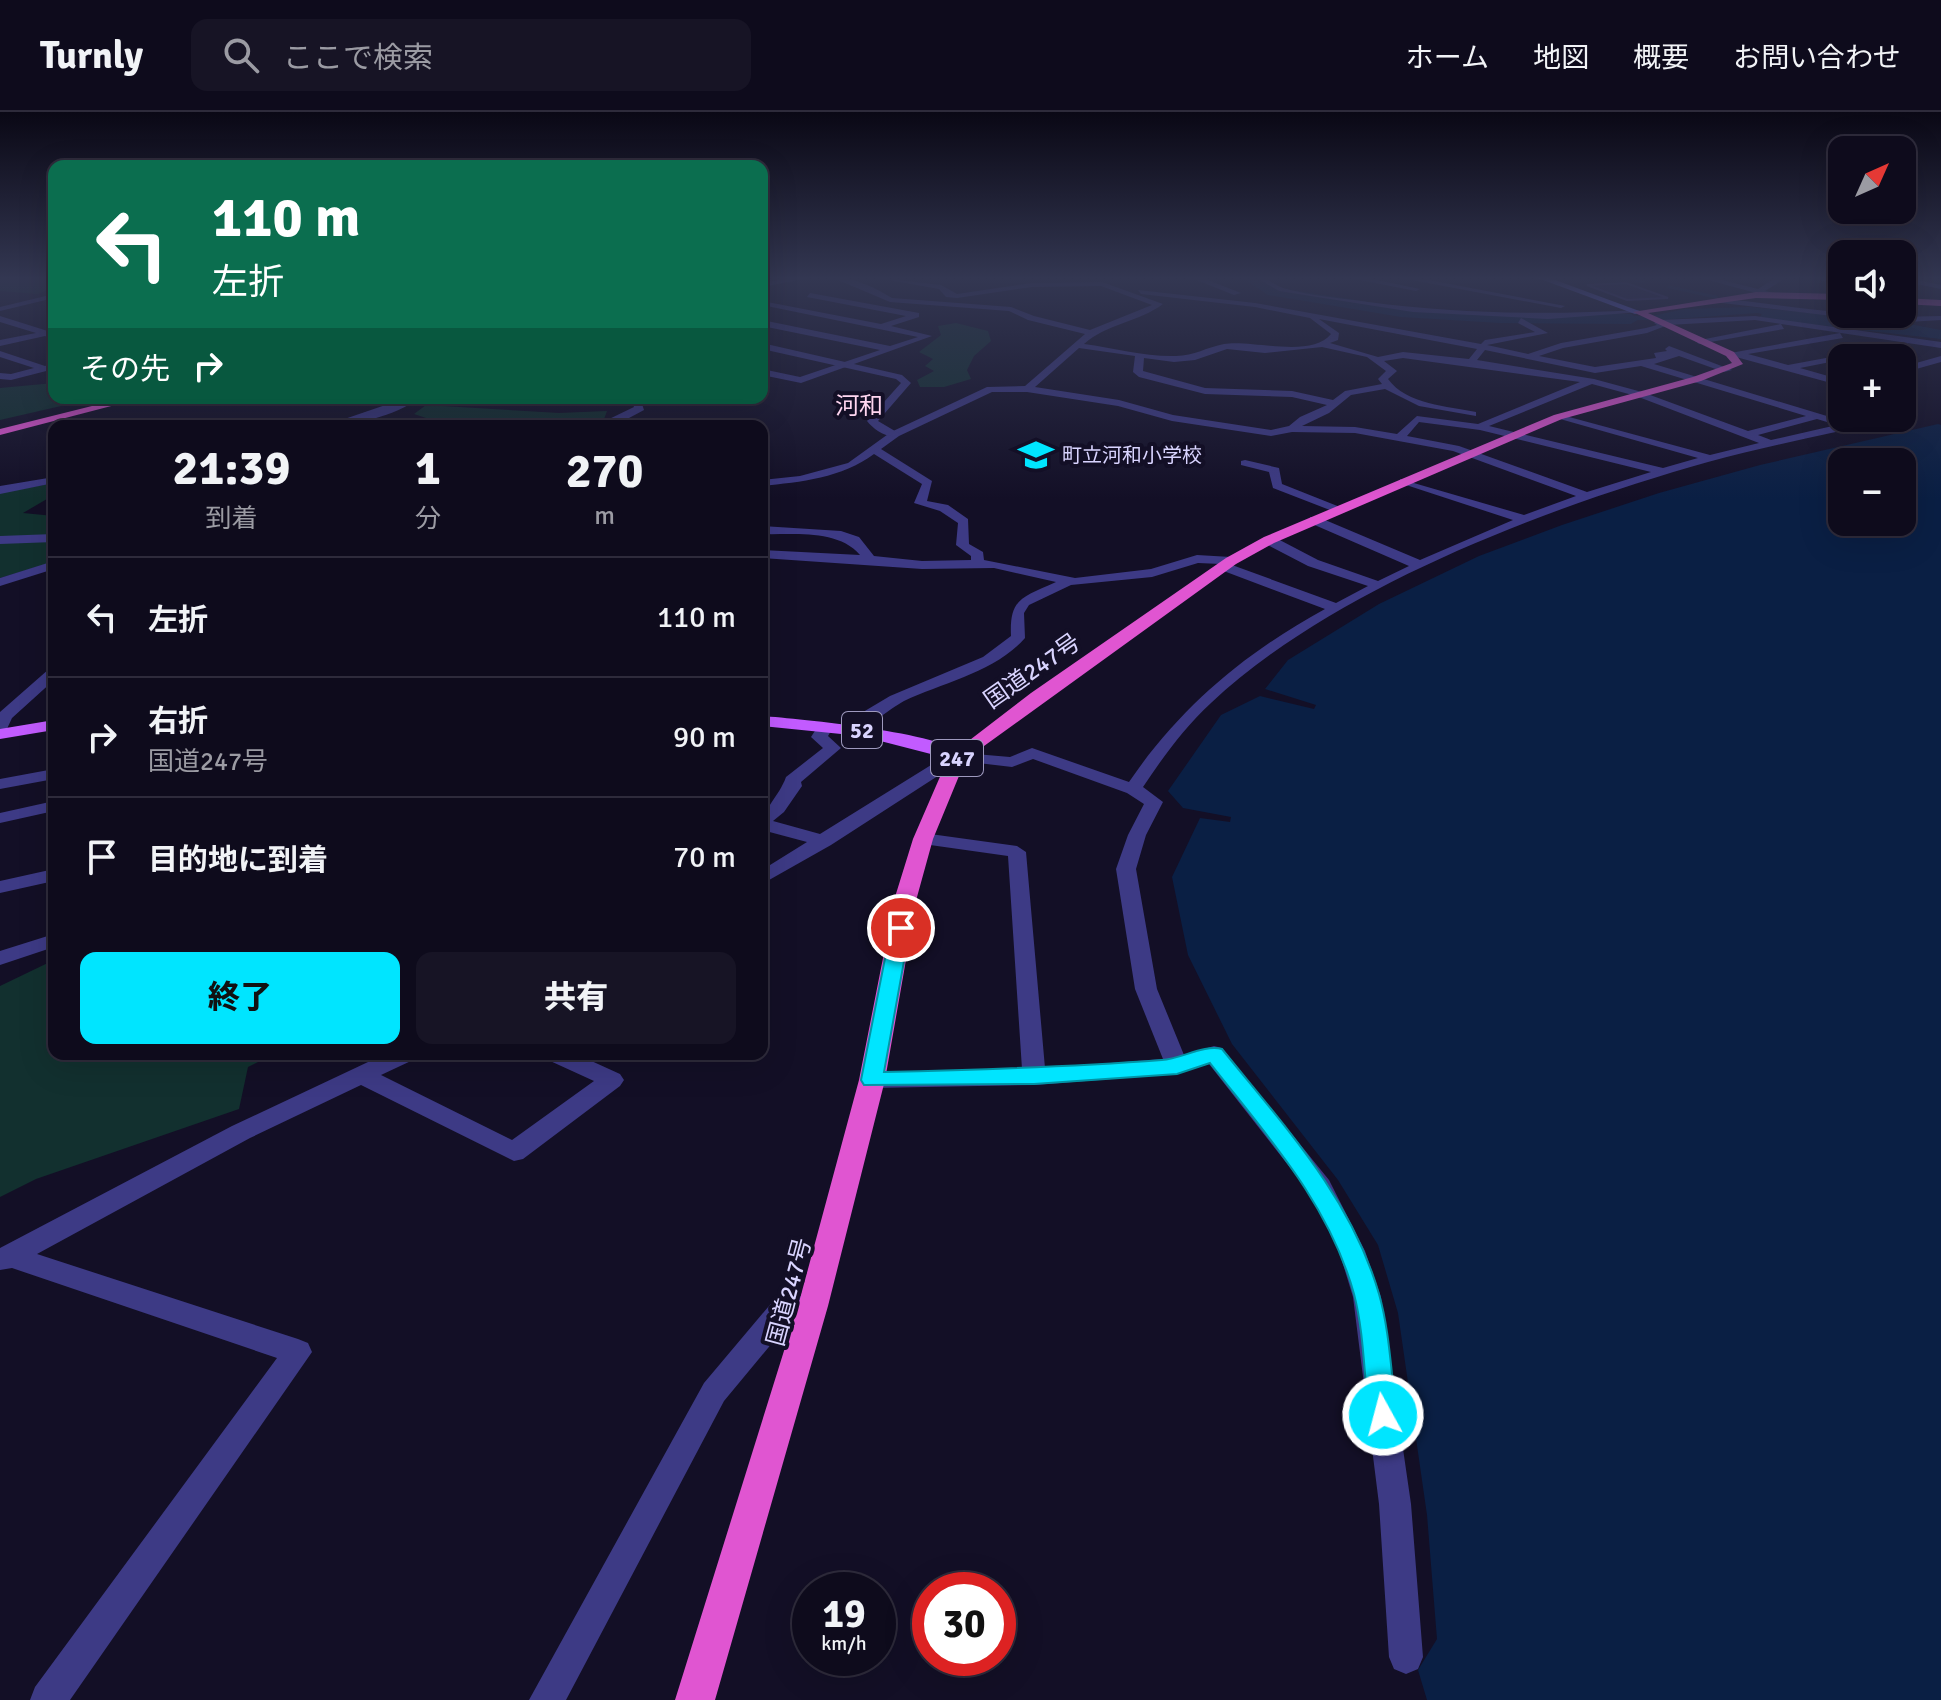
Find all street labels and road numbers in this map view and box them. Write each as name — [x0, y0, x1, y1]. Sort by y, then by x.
street label: 国道247号 — [978, 627, 1086, 715]
road number: 52 — [842, 712, 882, 748]
road number: 247 — [931, 740, 983, 776]
street label: 国道247号 — [760, 1235, 818, 1349]

